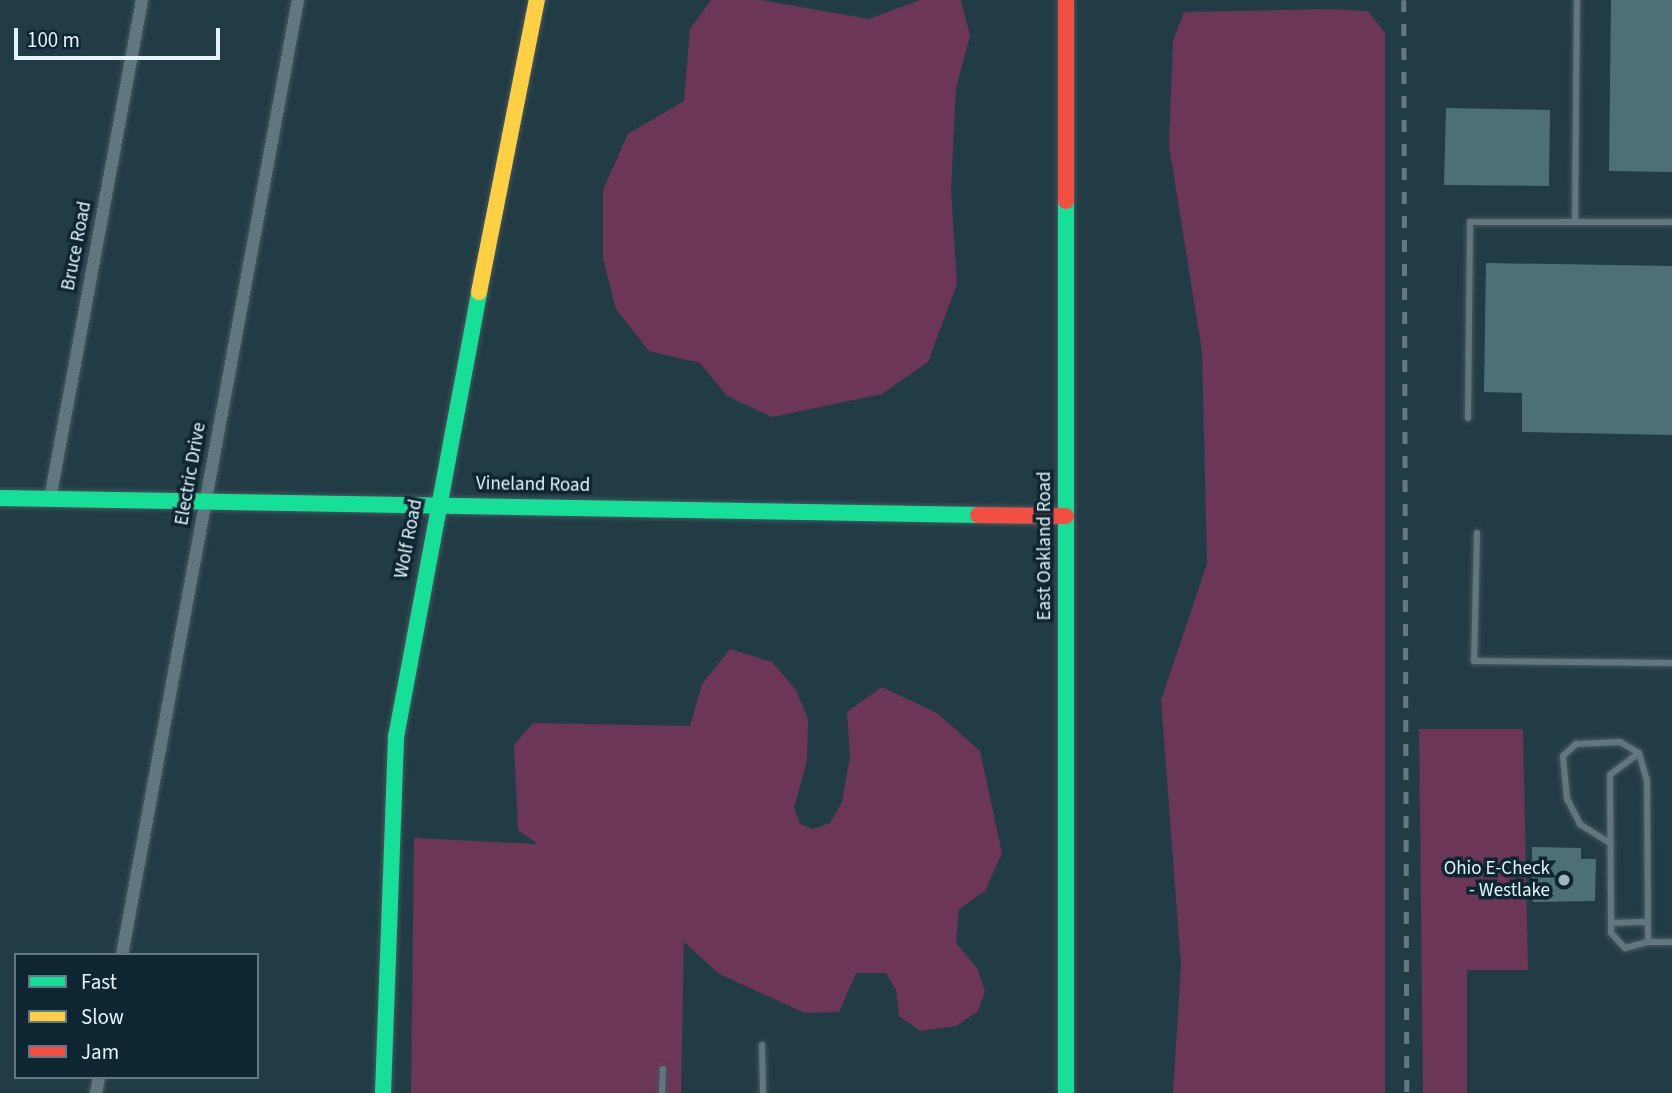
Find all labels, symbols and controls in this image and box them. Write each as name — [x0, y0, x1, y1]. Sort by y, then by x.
scale bar — [18, 14, 224, 58]
text: 100 m — [27, 25, 80, 55]
street label: Bruce Road — [57, 199, 97, 293]
street label: Electric Drive — [171, 421, 211, 527]
street label: East Oakland Road — [1034, 472, 1056, 620]
street label: Vineland Road — [476, 473, 590, 497]
street label: Wolf Road — [390, 497, 428, 581]
place label: Ohio E-Check - Westlake — [1444, 858, 1550, 902]
marker: Ohio E-Check - Westlake — [1556, 872, 1572, 888]
legend — [14, 953, 259, 1079]
text: Fast — [81, 967, 117, 997]
text: Slow — [81, 1002, 124, 1032]
text: Jam — [81, 1037, 119, 1067]

